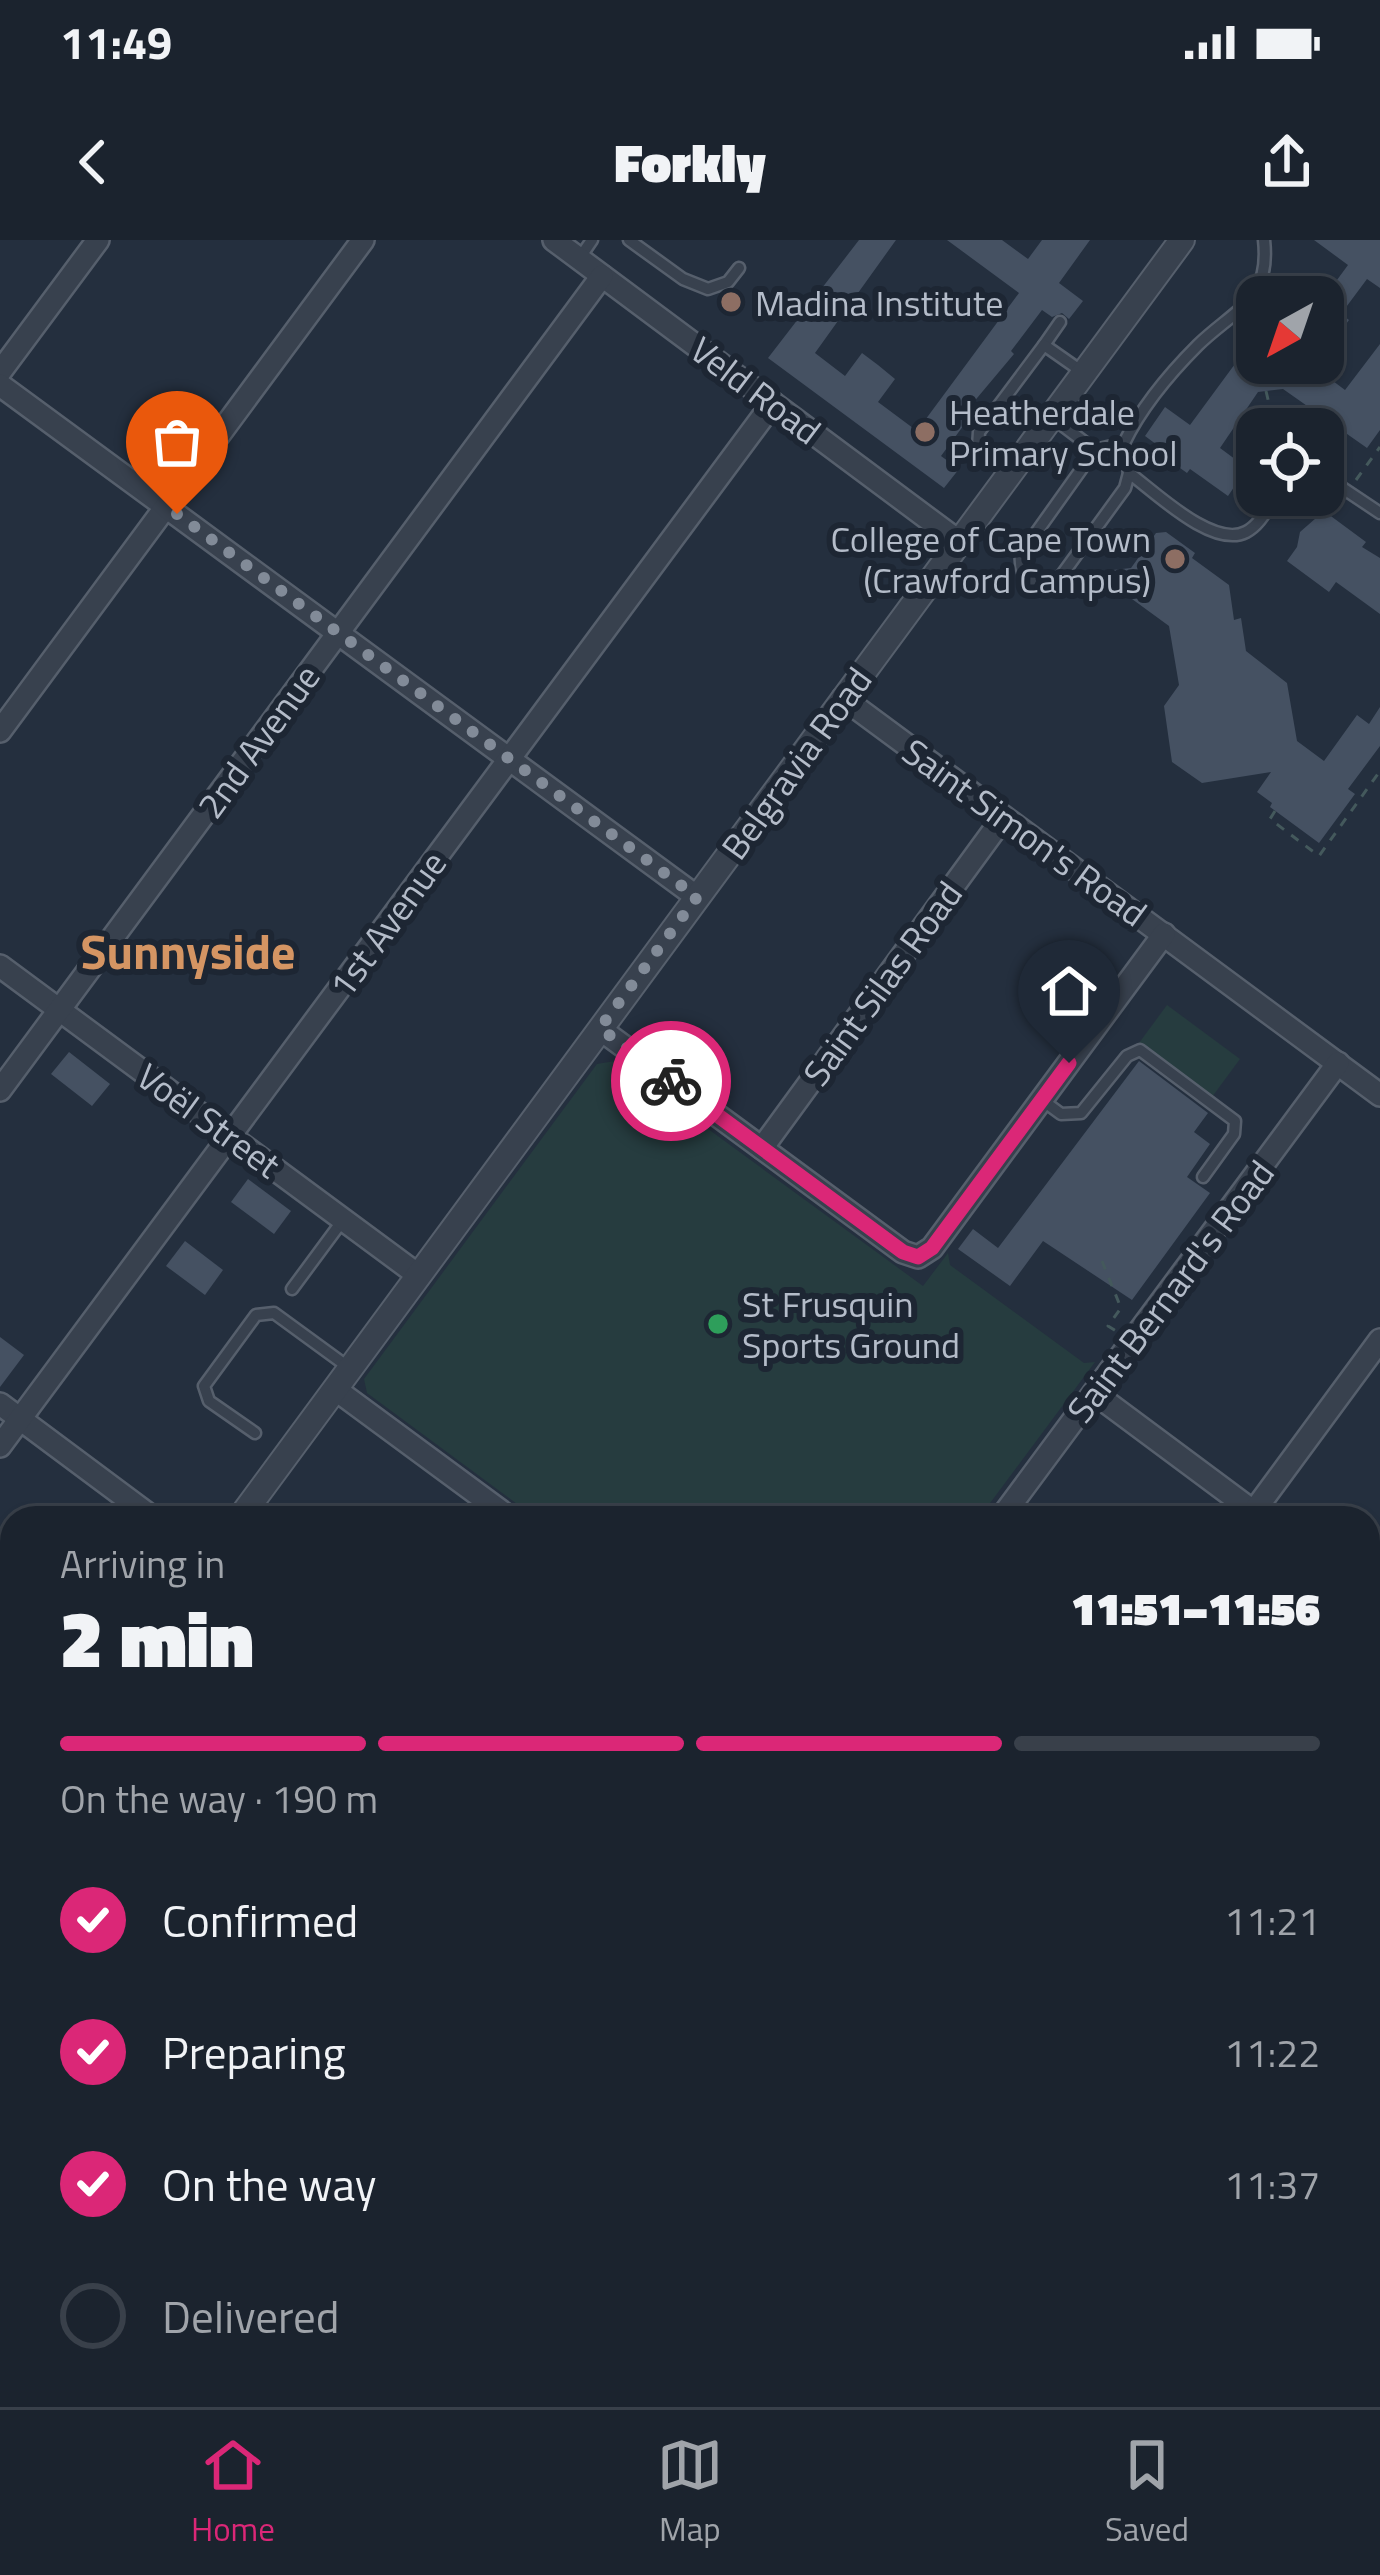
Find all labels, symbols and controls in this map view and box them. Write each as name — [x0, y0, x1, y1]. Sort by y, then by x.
text: 11:49 — [60, 8, 172, 76]
text: Forkly — [614, 121, 766, 203]
icon: back — [60, 129, 126, 195]
icon: share — [1254, 129, 1320, 195]
place label: Madina Institute — [755, 275, 1004, 330]
north arrow — [1236, 276, 1344, 384]
map controls — [1236, 276, 1344, 516]
marker: Madina Institute — [718, 289, 744, 315]
street label: Veld Road — [679, 323, 833, 457]
place label: Heatherdale Primary School — [949, 384, 1177, 480]
pin — [126, 391, 228, 514]
button: locate — [1236, 408, 1344, 516]
icon: bag — [144, 409, 210, 475]
marker: Heatherdale Primary School — [912, 419, 938, 445]
place label: College of Cape Town (Crawford Campus) — [831, 511, 1151, 607]
marker: College of Cape Town (Crawford Campus) — [1162, 546, 1188, 572]
street label: 2nd Avenue — [183, 652, 333, 830]
street label: Belgravia Road — [707, 655, 885, 871]
street label: Saint Simon's Road — [891, 724, 1159, 940]
street label: 1st Avenue — [315, 839, 459, 1009]
street label: Saint Silas Road — [789, 869, 975, 1097]
district label: Sunnyside — [80, 915, 296, 988]
pin — [1018, 940, 1120, 1063]
icon: home — [1036, 958, 1102, 1024]
courier — [611, 1021, 731, 1141]
icon: bike — [638, 1048, 704, 1114]
street label: Voël Street — [126, 1049, 293, 1191]
street label: Saint Bernard's Road — [1053, 1148, 1287, 1434]
place label: St Frusquin Sports Ground — [742, 1276, 960, 1372]
marker: St Frusquin Sports Ground — [705, 1311, 731, 1337]
text: Arriving in — [60, 1534, 225, 1593]
text: 11:51–11:56 — [1071, 1574, 1320, 1642]
text: 2 min — [60, 1579, 254, 1697]
text: On the way · 190 m — [60, 1769, 378, 1828]
text: Confirmed — [162, 1886, 358, 1954]
icon: check — [60, 1887, 126, 1953]
text: 11:21 — [1224, 1891, 1320, 1950]
text: Preparing — [162, 2018, 346, 2086]
icon: check — [60, 2019, 126, 2085]
text: 11:22 — [1224, 2023, 1320, 2082]
text: On the way — [162, 2150, 376, 2218]
icon: check — [60, 2151, 126, 2217]
text: 11:37 — [1224, 2155, 1320, 2214]
text: Delivered — [162, 2282, 340, 2350]
tab: Home — [191, 2432, 275, 2554]
tab: Map — [657, 2432, 723, 2554]
tab: Saved — [1105, 2432, 1189, 2554]

